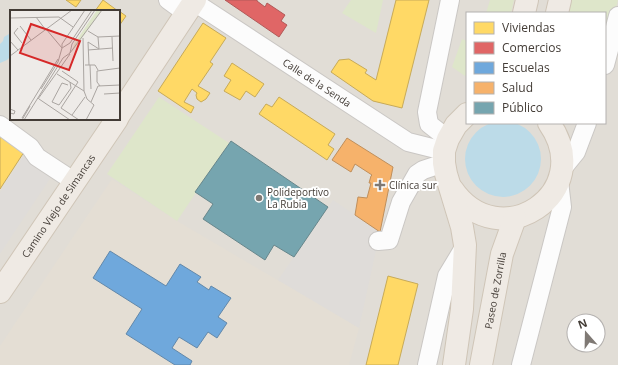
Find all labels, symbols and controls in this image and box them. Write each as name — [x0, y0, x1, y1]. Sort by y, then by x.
inset map — [10, 10, 120, 120]
legend — [466, 12, 606, 124]
text: Viviendas — [502, 19, 555, 36]
text: Comercios — [502, 39, 562, 56]
street label: Calle de la Senda — [280, 55, 354, 110]
text: Escuelas — [502, 59, 550, 76]
text: Salud — [502, 79, 533, 96]
text: Público — [502, 99, 543, 116]
street label: Camino Viejo de Simancas — [18, 151, 98, 260]
place label: Clínica sur — [389, 178, 437, 192]
marker: Clínica sur — [374, 179, 386, 191]
place label: Polideportivo La Rubia — [267, 185, 329, 211]
marker: Polideportivo La Rubia — [254, 193, 264, 203]
street label: Paseo de Zorrilla — [481, 251, 509, 330]
north arrow — [566, 313, 606, 353]
text: N — [576, 315, 589, 332]

